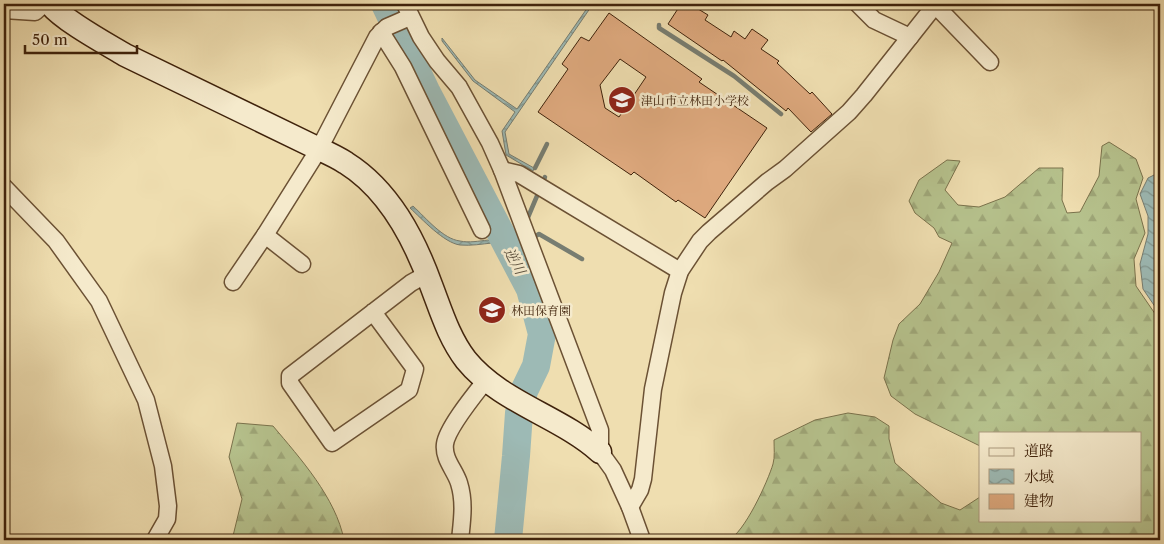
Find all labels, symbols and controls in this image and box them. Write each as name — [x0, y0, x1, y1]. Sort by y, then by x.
scale bar — [25, 22, 138, 54]
text: 50 m — [32, 30, 68, 49]
school or university icon: 津山市立林田小学校 — [607, 85, 637, 115]
place label: 津山市立林田小学校 — [641, 93, 749, 108]
water label: 逆川 — [500, 244, 530, 279]
school or university icon: 林田保育園 — [477, 295, 507, 325]
place label: 林田保育園 — [511, 303, 571, 318]
legend — [979, 432, 1142, 522]
text: 道路 — [1024, 441, 1054, 460]
text: 水域 — [1024, 467, 1054, 486]
text: 建物 — [1024, 491, 1054, 510]

